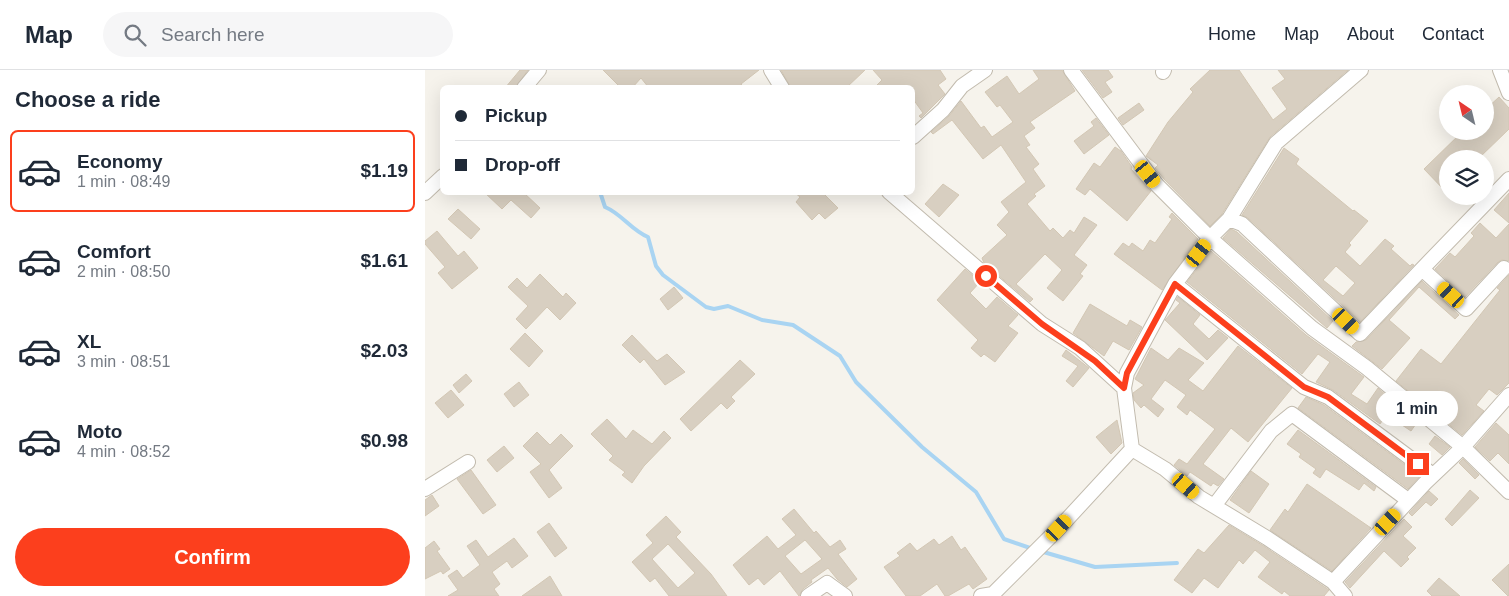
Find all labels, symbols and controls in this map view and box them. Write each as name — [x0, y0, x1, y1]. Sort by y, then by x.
search box — [103, 12, 453, 57]
text: Map — [25, 21, 73, 48]
icon: search — [121, 21, 149, 49]
text: Search here — [161, 24, 265, 45]
text: Home — [1208, 24, 1256, 44]
text: Map — [1284, 24, 1319, 44]
text: About — [1347, 24, 1394, 44]
text: Contact — [1422, 24, 1484, 44]
north arrow — [1439, 85, 1494, 140]
map controls — [1439, 85, 1494, 205]
text: Choose a ride — [15, 87, 160, 112]
text: Pickup — [485, 105, 547, 126]
icon: car — [17, 149, 62, 194]
button: layers — [1439, 150, 1494, 205]
text: Economy — [77, 151, 163, 172]
text: Drop-off — [485, 154, 560, 175]
car — [1132, 158, 1163, 190]
text: $1.19 — [360, 160, 408, 181]
text: 1 min · 08:49 — [77, 173, 170, 190]
car — [1183, 237, 1214, 269]
icon: car — [17, 239, 62, 284]
text: Comfort — [77, 241, 151, 262]
text: $1.61 — [360, 250, 408, 271]
text: 2 min · 08:50 — [77, 263, 170, 280]
route start — [975, 265, 997, 287]
car — [1434, 279, 1467, 311]
car — [1330, 305, 1362, 337]
icon: car — [17, 329, 62, 374]
text: XL — [77, 331, 101, 352]
text: $2.03 — [360, 340, 408, 361]
text: 3 min · 08:51 — [77, 353, 170, 370]
callout: 1 min — [1377, 392, 1459, 426]
text: 1 min — [1396, 400, 1438, 417]
icon: car — [17, 419, 62, 464]
text: Moto — [77, 421, 122, 442]
text: $0.98 — [360, 430, 408, 451]
text: 4 min · 08:52 — [77, 443, 170, 460]
route end — [1407, 453, 1429, 475]
car — [1169, 470, 1202, 502]
car — [1372, 506, 1403, 538]
car — [1043, 512, 1074, 544]
button: Confirm — [15, 528, 410, 586]

